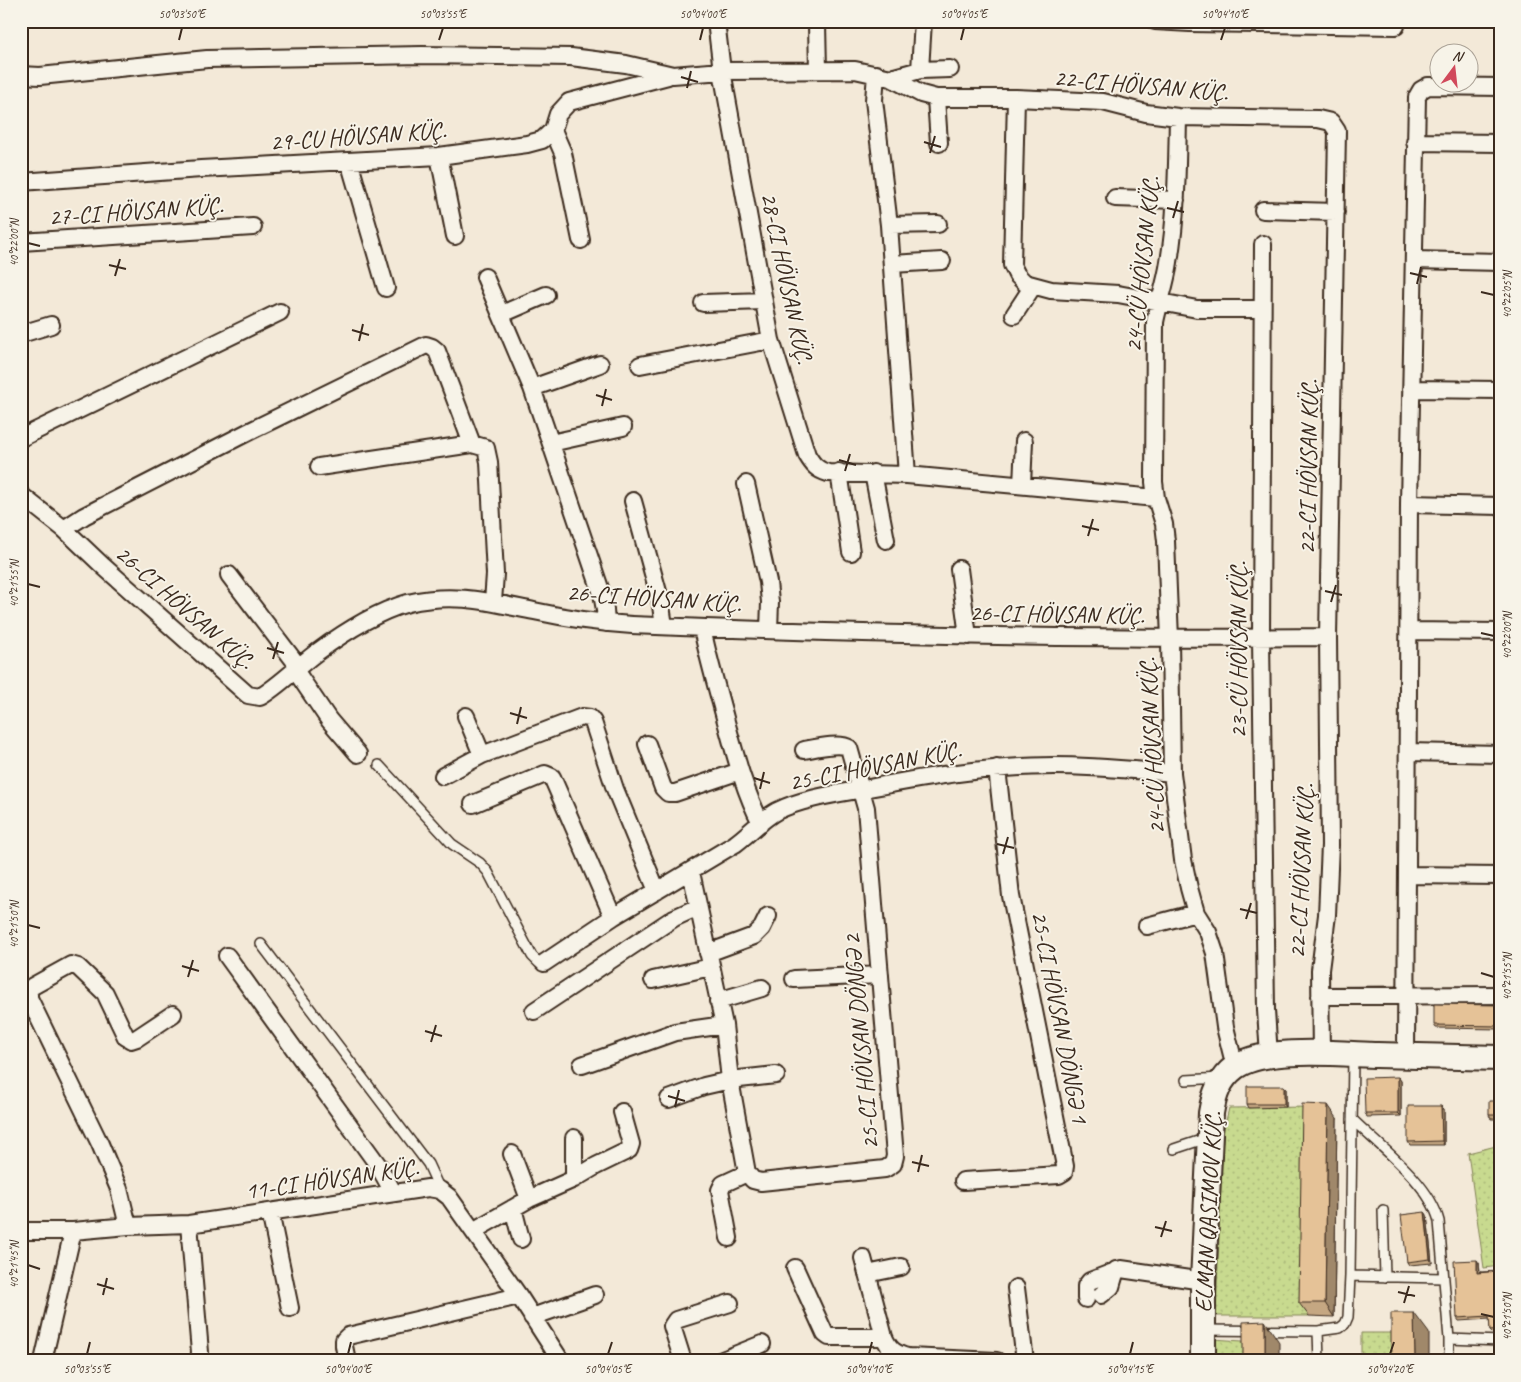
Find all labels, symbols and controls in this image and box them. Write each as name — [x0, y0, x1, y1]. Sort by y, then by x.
text: 50°03'50"E — [159, 6, 207, 22]
text: 50°03'55"E — [420, 6, 468, 22]
text: 50°04'00"E — [680, 6, 728, 22]
text: 50°04'05"E — [941, 6, 989, 22]
text: 50°04'10"E — [1202, 6, 1250, 22]
north arrow — [1428, 42, 1478, 92]
text: N — [1451, 47, 1466, 66]
street label: 22-CI HÖVSAN KÜÇ. — [1053, 62, 1230, 108]
street label: 29-CU HÖVSAN KÜÇ. — [269, 115, 447, 157]
street label: 24-CÜ HÖVSAN KÜÇ. — [1118, 174, 1166, 353]
street label: 28-CI HÖVSAN KÜÇ. — [754, 189, 820, 367]
street label: 27-CI HÖVSAN KÜÇ. — [48, 190, 225, 232]
text: 40°22'00"N — [6, 218, 22, 267]
text: 40°22'05"N — [1499, 270, 1515, 319]
street label: 22-CI HÖVSAN KÜÇ. — [1291, 379, 1325, 555]
street label: 26-CI HÖVSAN KÜÇ. — [109, 538, 261, 676]
text: 40°21'55"N — [6, 559, 22, 608]
street label: 23-CÜ HÖVSAN KÜÇ. — [1223, 561, 1253, 738]
street label: 26-CI HÖVSAN KÜÇ. — [566, 577, 743, 619]
street label: 26-CI HÖVSAN KÜÇ. — [969, 597, 1145, 631]
text: 40°22'00"N — [1499, 611, 1515, 660]
street label: 24-CÜ HÖVSAN KÜÇ. — [1132, 657, 1172, 835]
street label: 25-CI HÖVSAN KÜÇ. — [786, 735, 964, 797]
street label: 22-CI HÖVSAN KÜÇ. — [1281, 783, 1321, 959]
text: 40°21'50"N — [6, 900, 22, 949]
street label: 25-CI HÖVSAN DÖNGƏ 1 — [1025, 908, 1096, 1127]
street label: 25-CI HÖVSAN DÖNGƏ 2 — [836, 931, 885, 1151]
text: 40°21'55"N — [1499, 952, 1515, 1001]
street label: ELMAN QASIMOV KÜÇ. — [1188, 1111, 1228, 1313]
street label: 11-CI HÖVSAN KÜÇ. — [243, 1152, 421, 1206]
text: 40°21'45"N — [6, 1240, 22, 1289]
text: 40°21'50"N — [1499, 1292, 1515, 1341]
text: 50°03'55"E — [64, 1361, 112, 1377]
text: 50°04'00"E — [325, 1361, 373, 1377]
text: 50°04'05"E — [585, 1361, 633, 1377]
text: 50°04'10"E — [846, 1361, 894, 1377]
text: 50°04'15"E — [1107, 1361, 1155, 1377]
text: 50°04'20"E — [1367, 1361, 1415, 1377]

